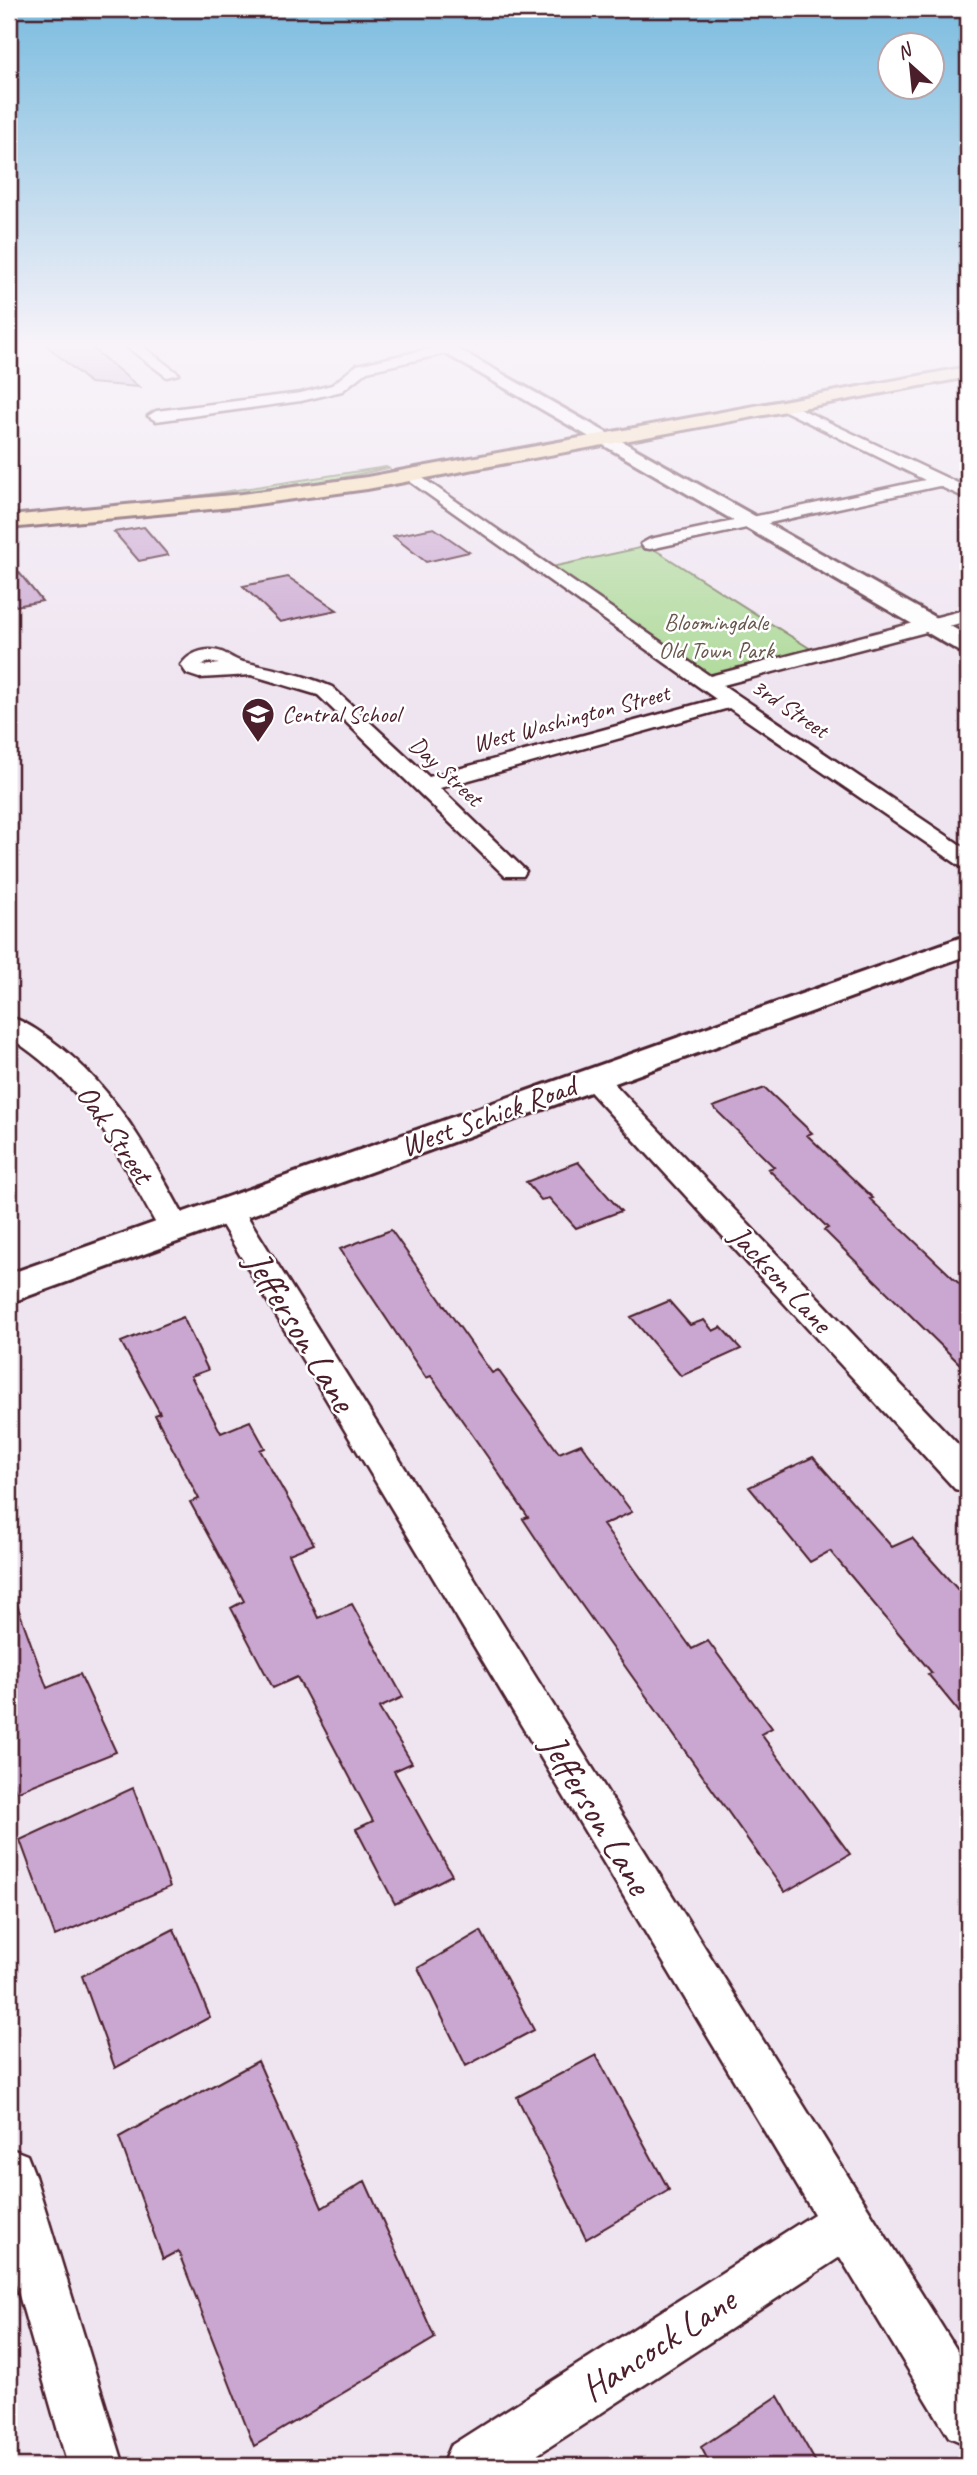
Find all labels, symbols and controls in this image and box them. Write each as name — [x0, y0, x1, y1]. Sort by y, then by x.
north arrow — [876, 32, 946, 102]
text: N — [893, 37, 917, 65]
park label: Bloomingdale Old Town Park — [659, 607, 776, 665]
street label: 3rd Street — [746, 671, 836, 746]
street label: West Washington Street — [470, 677, 674, 759]
school or university icon: Central School — [239, 695, 277, 744]
place label: Central School — [282, 699, 404, 729]
street label: Day Street — [403, 729, 491, 814]
street label: West Schick Road — [395, 1065, 585, 1165]
street label: Oak Street — [68, 1077, 163, 1193]
street label: Jackson Lane — [720, 1216, 842, 1342]
street label: Jefferson Lane — [234, 1241, 368, 1421]
street label: Jefferson Lane — [530, 1724, 664, 1904]
street label: Hancock Lane — [572, 2275, 747, 2412]

